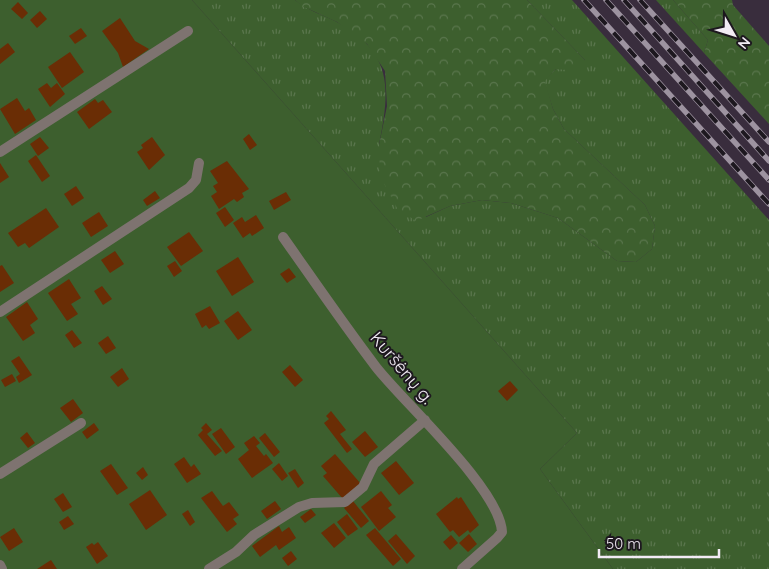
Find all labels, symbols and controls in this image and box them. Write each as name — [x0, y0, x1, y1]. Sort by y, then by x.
north arrow — [709, 10, 759, 60]
text: N — [734, 34, 754, 53]
street label: Kuršėnų g. — [365, 327, 439, 409]
scale bar — [599, 526, 719, 558]
text: 50 m — [606, 534, 641, 553]

